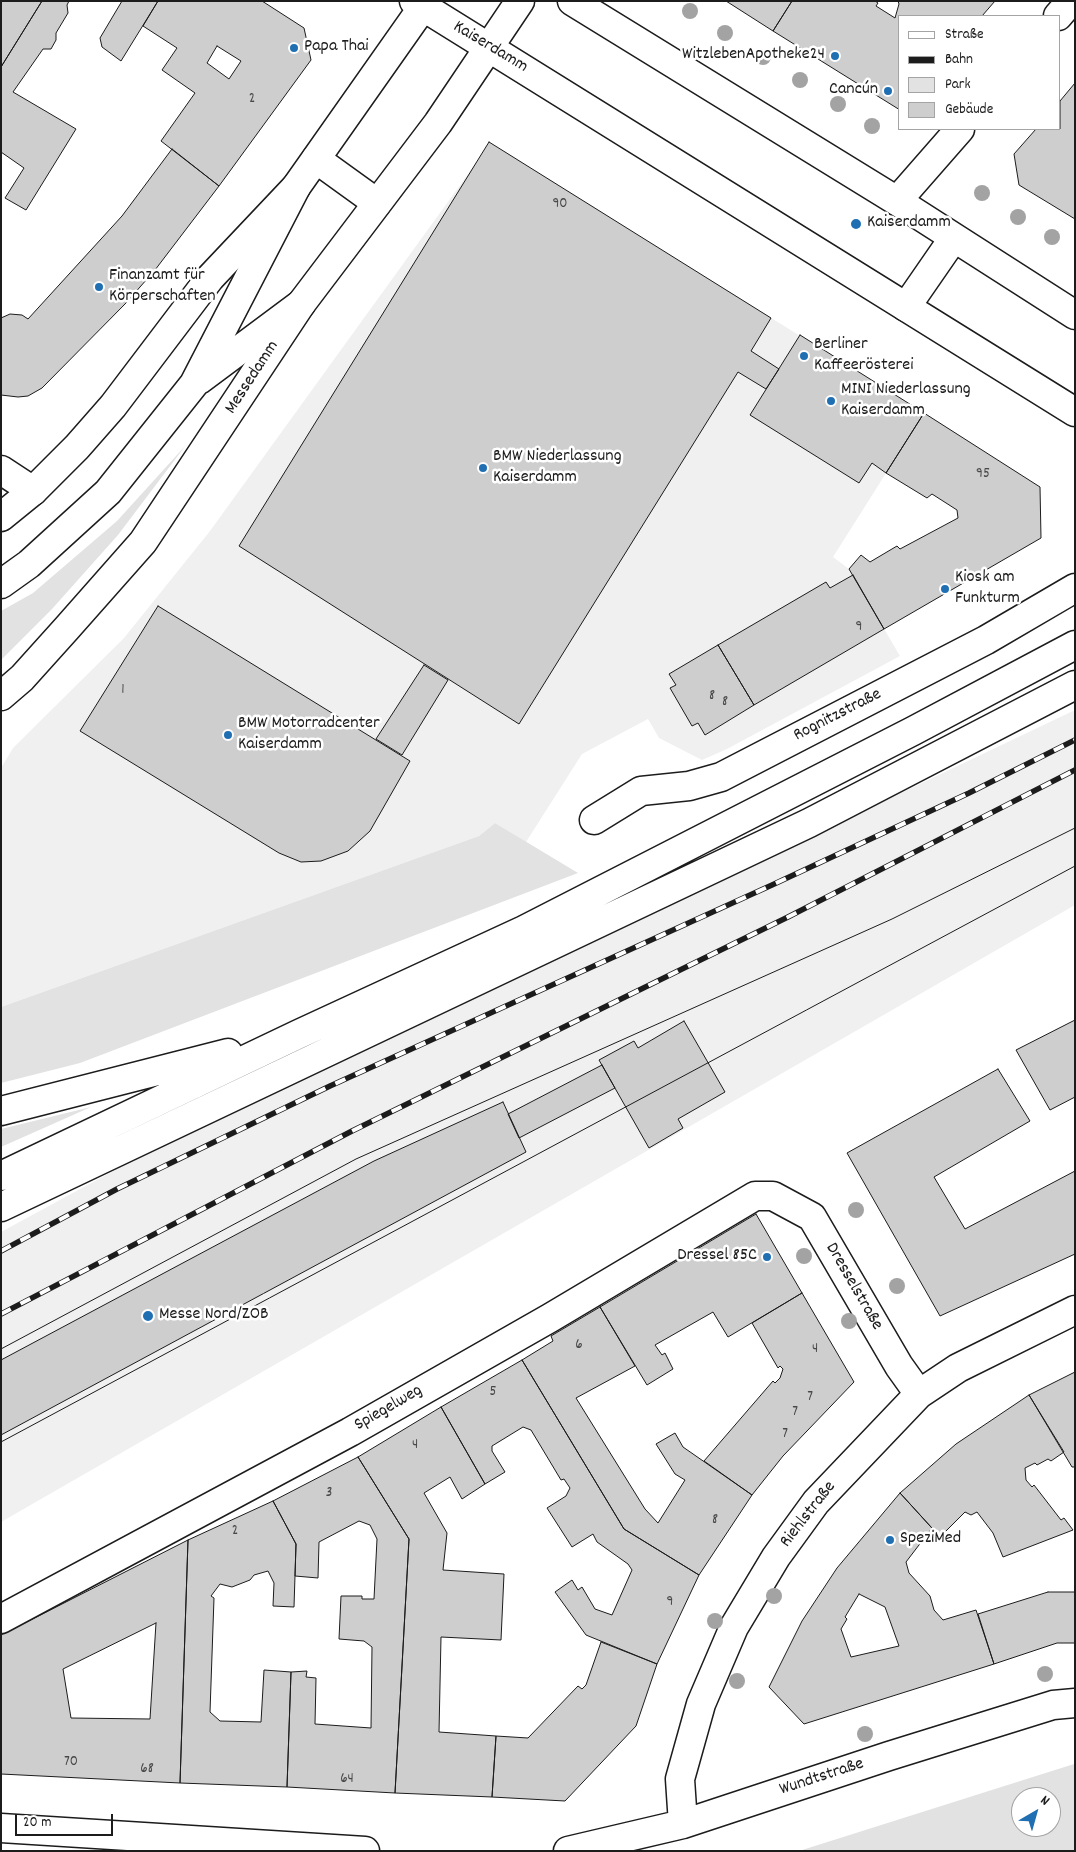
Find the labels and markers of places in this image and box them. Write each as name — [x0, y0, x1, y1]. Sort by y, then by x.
place label: Papa Thai — [304, 37, 369, 59]
marker: Papa Thai — [288, 42, 300, 54]
place label: WitzlebenApotheke24 — [682, 45, 825, 67]
marker: WitzlebenApotheke24 — [829, 50, 841, 62]
place label: Cancún — [829, 80, 878, 102]
marker: Cancún — [882, 85, 894, 97]
place label: Kaiserdamm — [867, 213, 951, 235]
marker: Kaiserdamm — [849, 217, 863, 231]
place label: Finanzamt für Körperschaften — [109, 266, 216, 308]
marker: Finanzamt für Körperschaften — [93, 281, 105, 293]
place label: Berliner Kaffeerösterei — [814, 335, 914, 378]
marker: Berliner Kaffeerösterei — [798, 350, 810, 362]
place label: MINI Niederlassung Kaiserdamm — [841, 380, 971, 422]
marker: MINI Niederlassung Kaiserdamm — [825, 395, 837, 407]
place label: BMW Niederlassung Kaiserdamm — [493, 447, 622, 489]
marker: BMW Niederlassung Kaiserdamm — [477, 462, 489, 474]
place label: Kiosk am Funkturm — [955, 568, 1020, 610]
marker: Kiosk am Funkturm — [939, 583, 951, 595]
place label: BMW Motorradcenter Kaiserdamm — [238, 714, 380, 756]
marker: BMW Motorradcenter Kaiserdamm — [222, 729, 234, 741]
place label: Dressel 85C — [677, 1246, 757, 1268]
marker: Dressel 85C — [761, 1251, 773, 1263]
place label: Messe Nord/ZOB — [159, 1305, 269, 1327]
marker: Messe Nord/ZOB — [141, 1309, 155, 1323]
place label: SpeziMed — [900, 1529, 961, 1551]
marker: SpeziMed — [884, 1534, 896, 1546]

